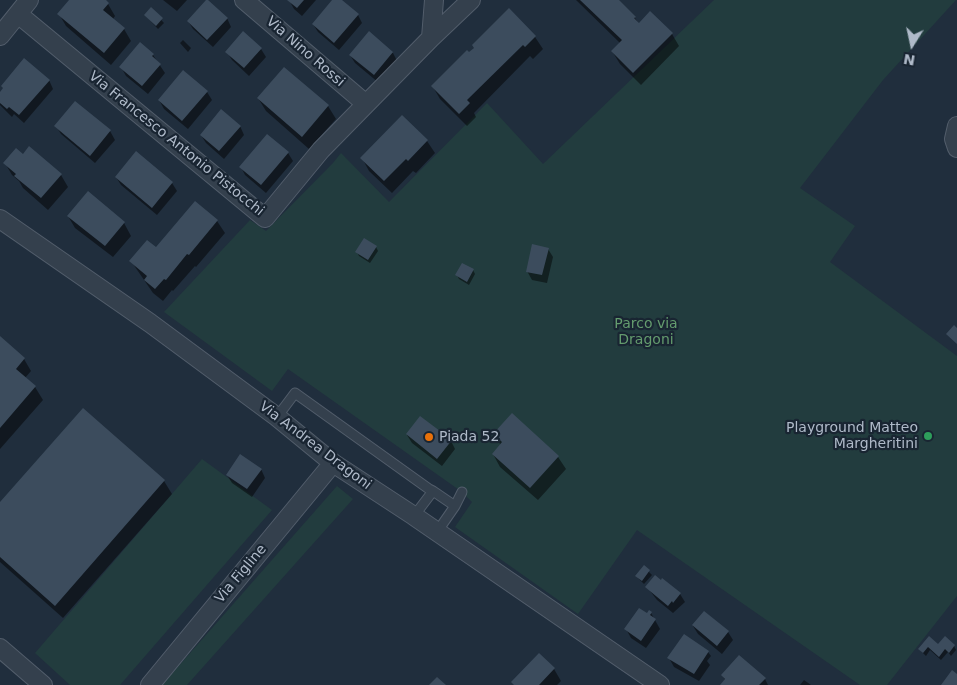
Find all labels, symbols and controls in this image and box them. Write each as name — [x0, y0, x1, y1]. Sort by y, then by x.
street label: Via Nino Rossi — [262, 13, 348, 91]
north arrow — [887, 20, 937, 70]
text: N — [902, 51, 917, 69]
street label: Via Francesco Antonio Pistocchi — [85, 68, 267, 220]
park label: Parco via Dragoni — [614, 316, 678, 348]
street label: Via Andrea Dragoni — [256, 398, 374, 494]
place label: Playground Matteo Margheritini — [786, 420, 918, 452]
place label: Piada 52 — [439, 429, 499, 445]
marker: Playground Matteo Margheritini — [922, 430, 934, 442]
marker: Piada 52 — [423, 431, 435, 443]
street label: Via Figline — [212, 541, 270, 607]

